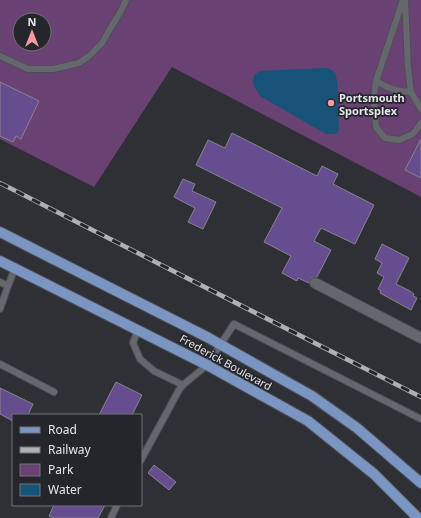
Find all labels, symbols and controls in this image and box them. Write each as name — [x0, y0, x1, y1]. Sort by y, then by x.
north arrow — [12, 12, 52, 52]
text: N — [28, 14, 36, 29]
place label: Portsmouth Sportsplex — [339, 90, 405, 118]
marker: Portsmouth Sportsplex — [326, 98, 336, 108]
street label: Frederick Boulevard — [177, 331, 275, 393]
legend — [12, 414, 142, 506]
text: Road — [48, 421, 77, 438]
text: Railway — [48, 441, 92, 458]
text: Park — [48, 461, 74, 478]
text: Water — [48, 481, 82, 498]

